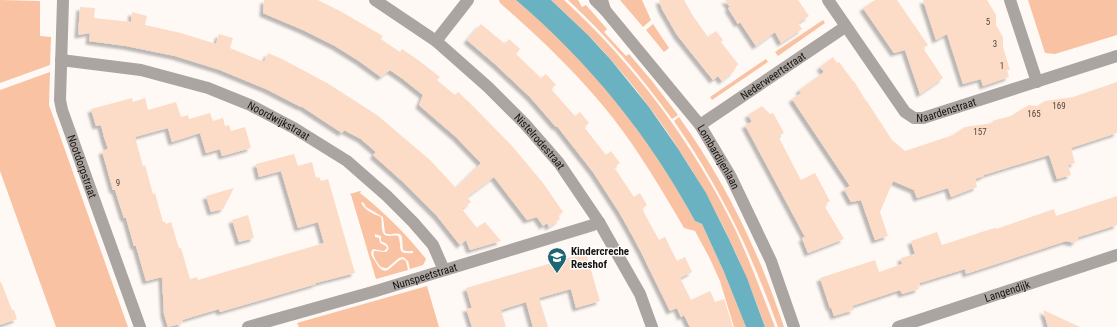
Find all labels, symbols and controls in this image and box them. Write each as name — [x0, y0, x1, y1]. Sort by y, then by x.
house number: 5 — [986, 17, 991, 27]
house number: 3 — [993, 39, 997, 49]
street label: Nederweertstraat — [738, 49, 808, 102]
house number: 1 — [1000, 61, 1004, 71]
street label: Naardenstraat — [916, 95, 978, 125]
street label: Noordwijkstraat — [245, 98, 312, 143]
house number: 169 — [1052, 101, 1066, 111]
house number: 165 — [1027, 109, 1041, 119]
street label: Nistelrodestraat — [512, 111, 568, 172]
street label: Lombardijenlaan — [695, 122, 742, 191]
house number: 157 — [973, 127, 987, 137]
street label: Nootdorpstraat — [65, 133, 100, 200]
house number: 9 — [116, 178, 120, 188]
place label: Kindercreche Reeshof — [571, 245, 629, 271]
school or university icon: Kindercreche Reeshof — [546, 246, 568, 274]
street label: Nunspeetstraat — [391, 260, 459, 292]
street label: Langendijk — [983, 278, 1032, 305]

